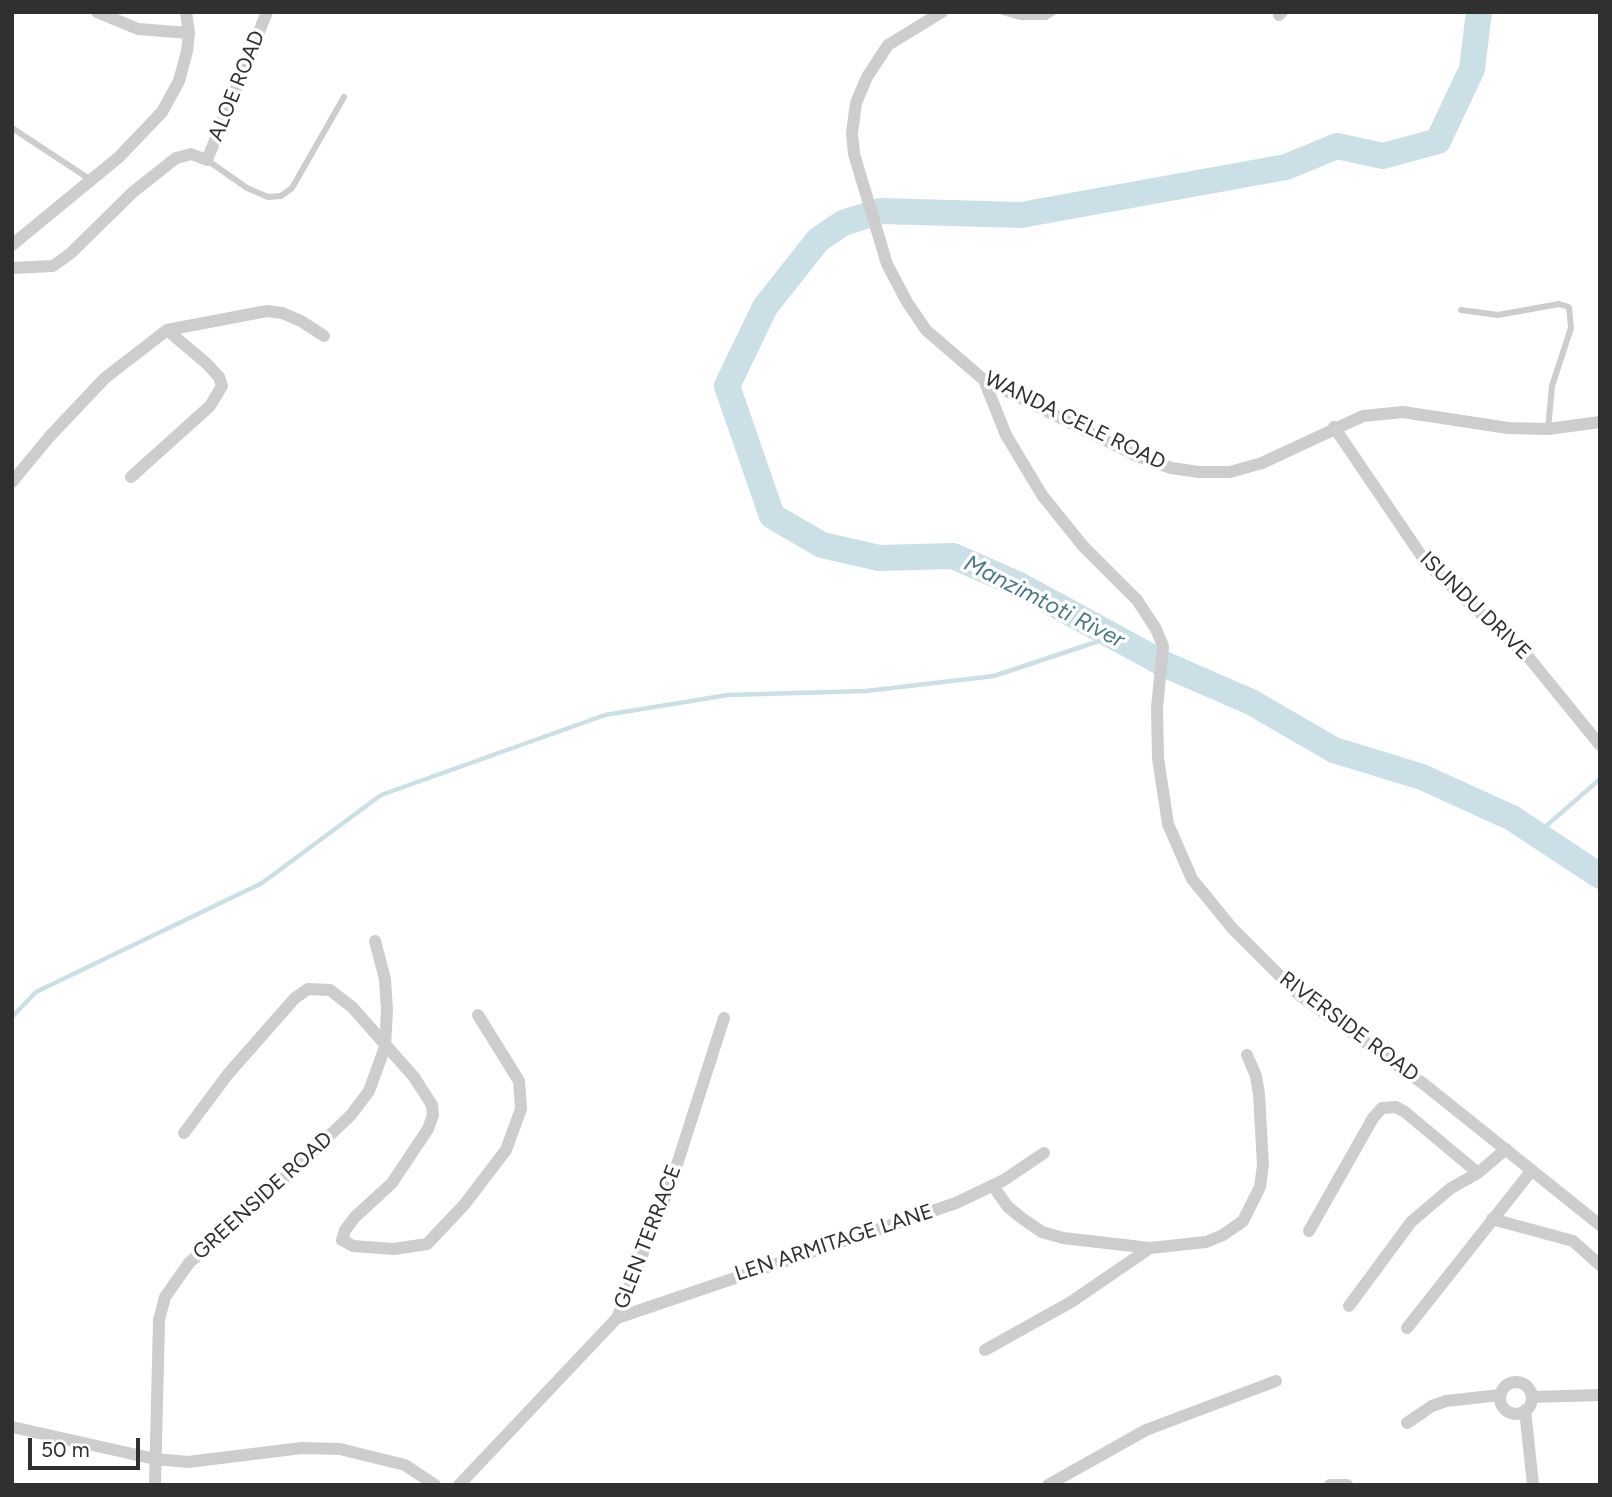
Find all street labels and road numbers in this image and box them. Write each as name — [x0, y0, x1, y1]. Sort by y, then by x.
street label: ALOE ROAD — [203, 27, 271, 145]
street label: WANDA CELE ROAD — [980, 366, 1170, 476]
street label: ISUNDU DRIVE — [1414, 547, 1536, 665]
street label: RIVERSIDE ROAD — [1274, 966, 1424, 1088]
street label: GREENSIDE ROAD — [188, 1127, 338, 1265]
street label: GLEN TERRACE — [609, 1161, 687, 1313]
street label: LEN ARMITAGE LANE — [732, 1199, 936, 1287]

